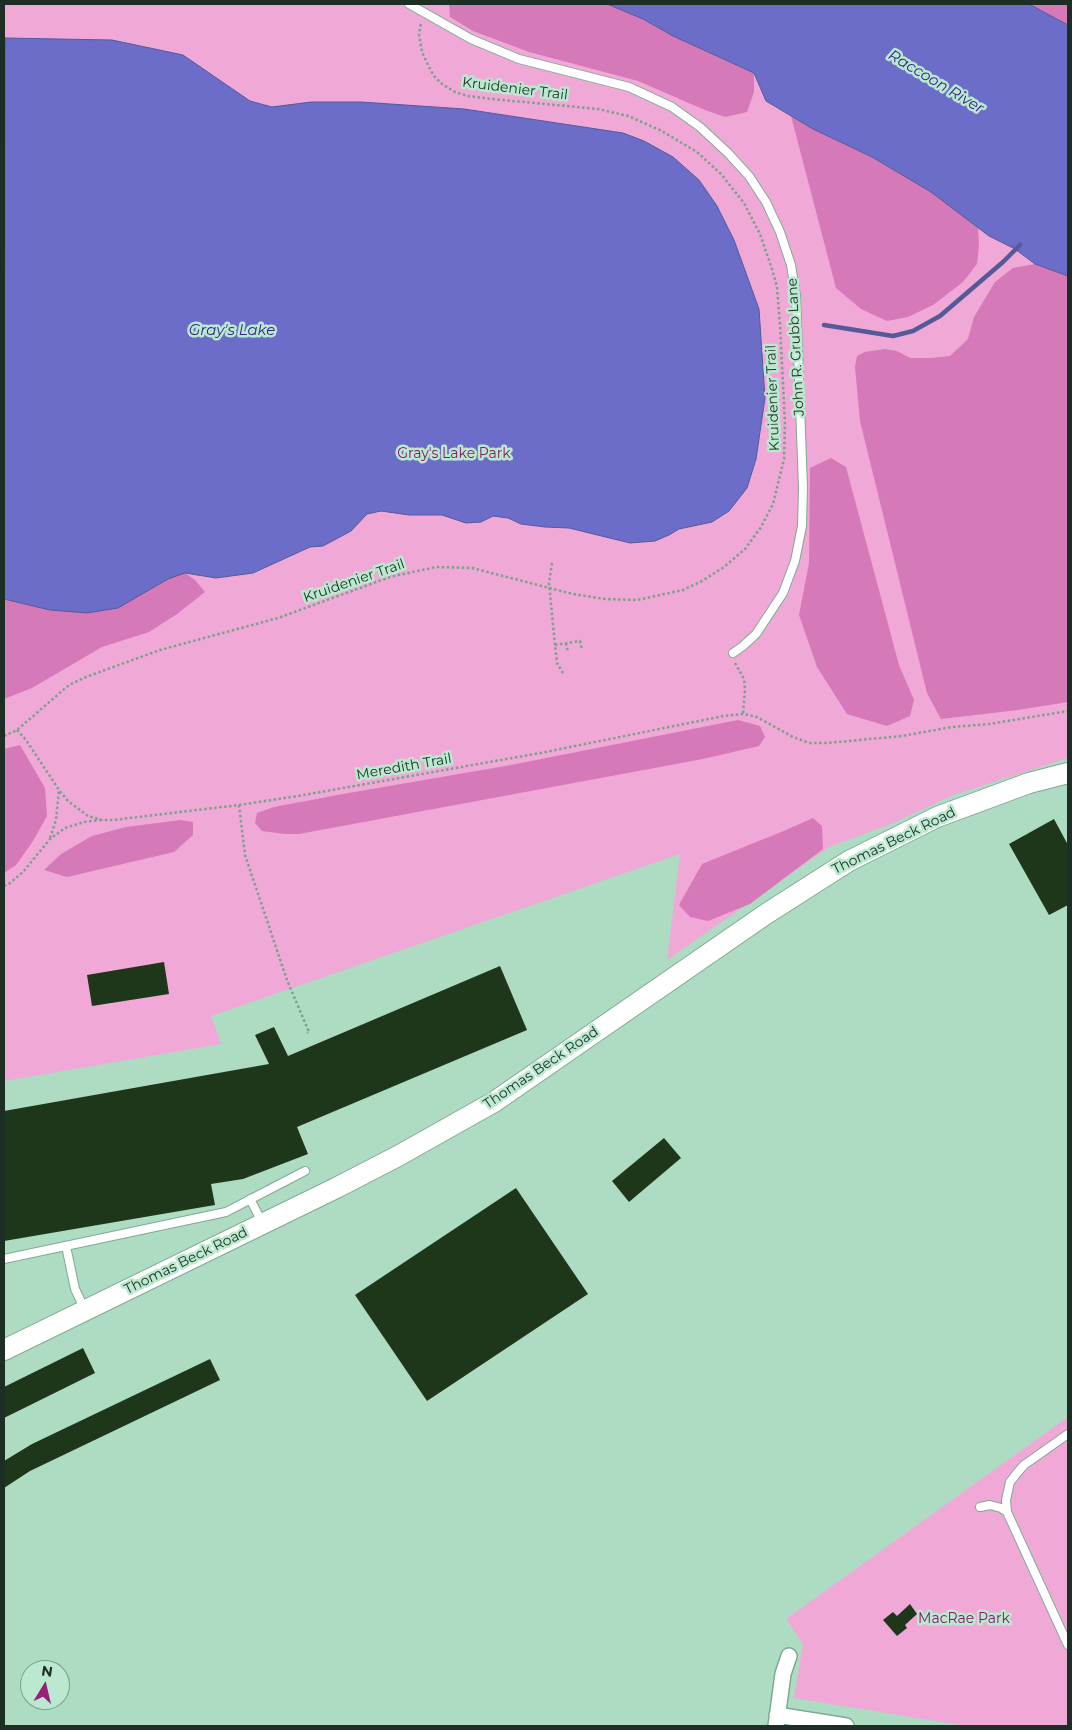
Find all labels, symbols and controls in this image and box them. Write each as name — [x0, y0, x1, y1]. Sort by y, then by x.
water label: Raccoon River — [885, 46, 987, 118]
street label: Kruidenier Trail — [461, 74, 569, 104]
street label: John R. Grubb Lane — [784, 278, 808, 416]
water label: Gray's Lake — [189, 322, 275, 340]
street label: Kruidenier Trail — [763, 345, 783, 451]
park label: Gray's Lake Park — [397, 446, 511, 462]
street label: Kruidenier Trail — [301, 556, 407, 606]
street label: Meredith Trail — [355, 750, 453, 784]
street label: Thomas Beck Road — [830, 804, 958, 878]
street label: Thomas Beck Road — [480, 1023, 602, 1113]
street label: Thomas Beck Road — [122, 1224, 250, 1298]
park label: MacRae Park — [918, 1611, 1010, 1627]
north arrow — [20, 1660, 70, 1710]
text: N — [40, 1661, 54, 1681]

